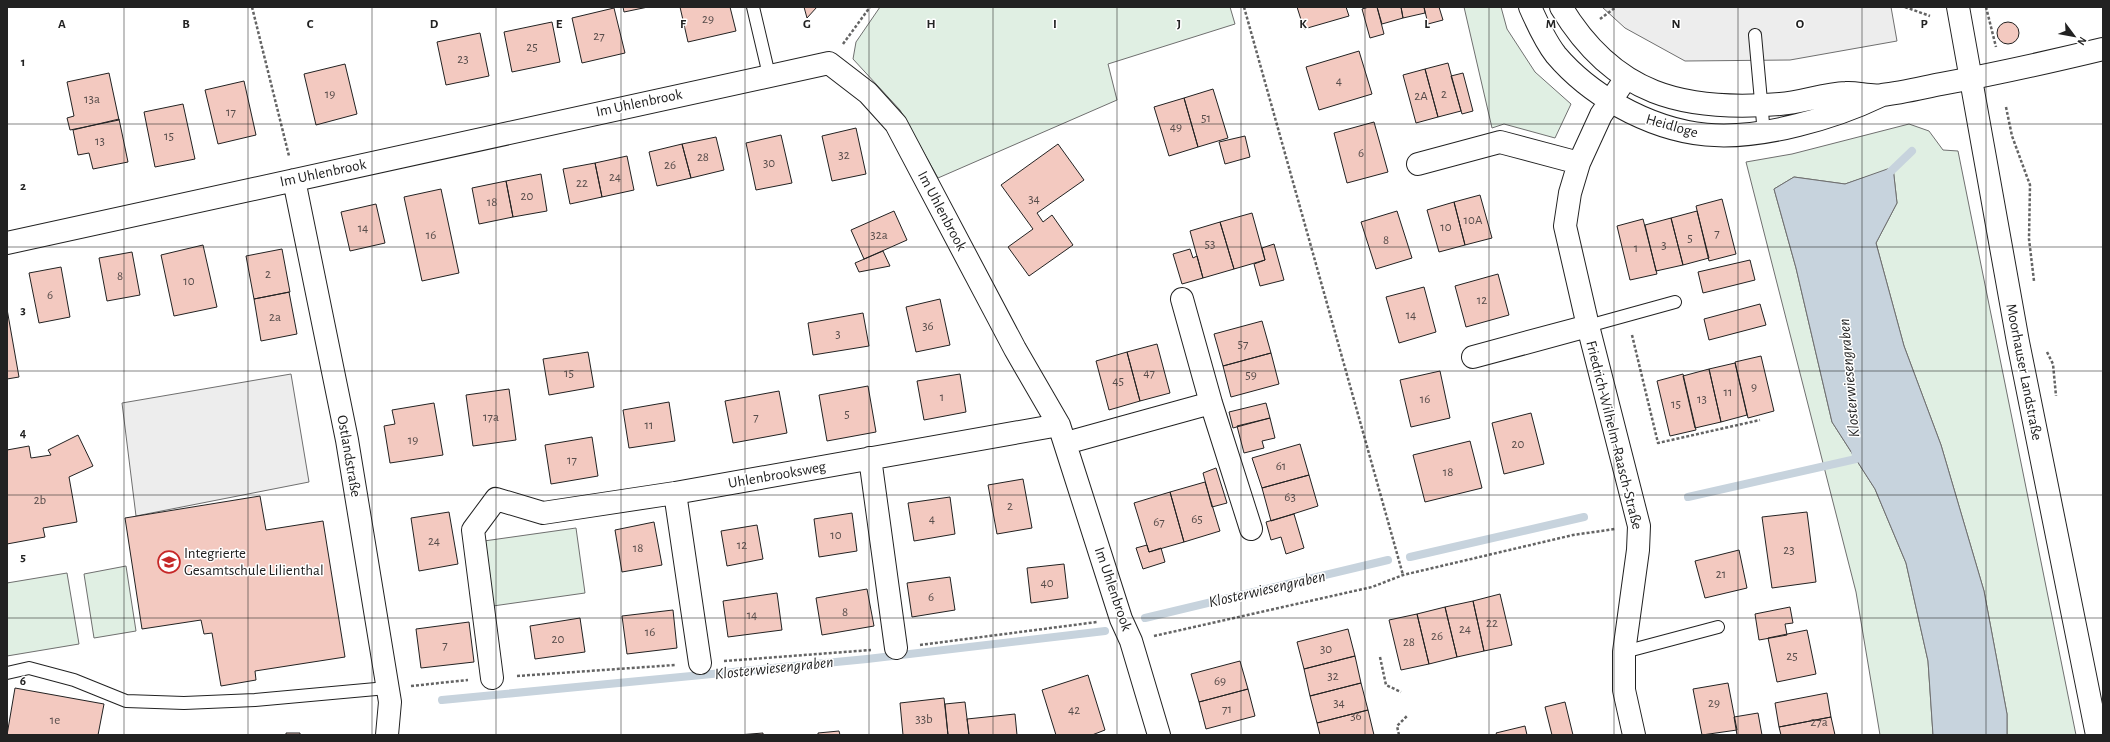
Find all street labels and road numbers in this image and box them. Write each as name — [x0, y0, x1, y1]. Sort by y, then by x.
street label: Im Uhlenbrook — [594, 86, 684, 119]
street label: Heidloge — [1644, 111, 1700, 141]
street label: Im Uhlenbrook — [278, 156, 368, 189]
street label: Im Uhlenbrook — [915, 169, 969, 253]
street label: Moorhauser Landstraße — [2003, 302, 2045, 442]
street label: Friedrich-Wilhelm-Raasch-Straße — [1583, 339, 1645, 531]
street label: Ostlandstraße — [334, 414, 364, 498]
street label: Uhlenbrooksweg — [727, 459, 828, 491]
street label: Im Uhlenbrook — [1092, 545, 1134, 633]

